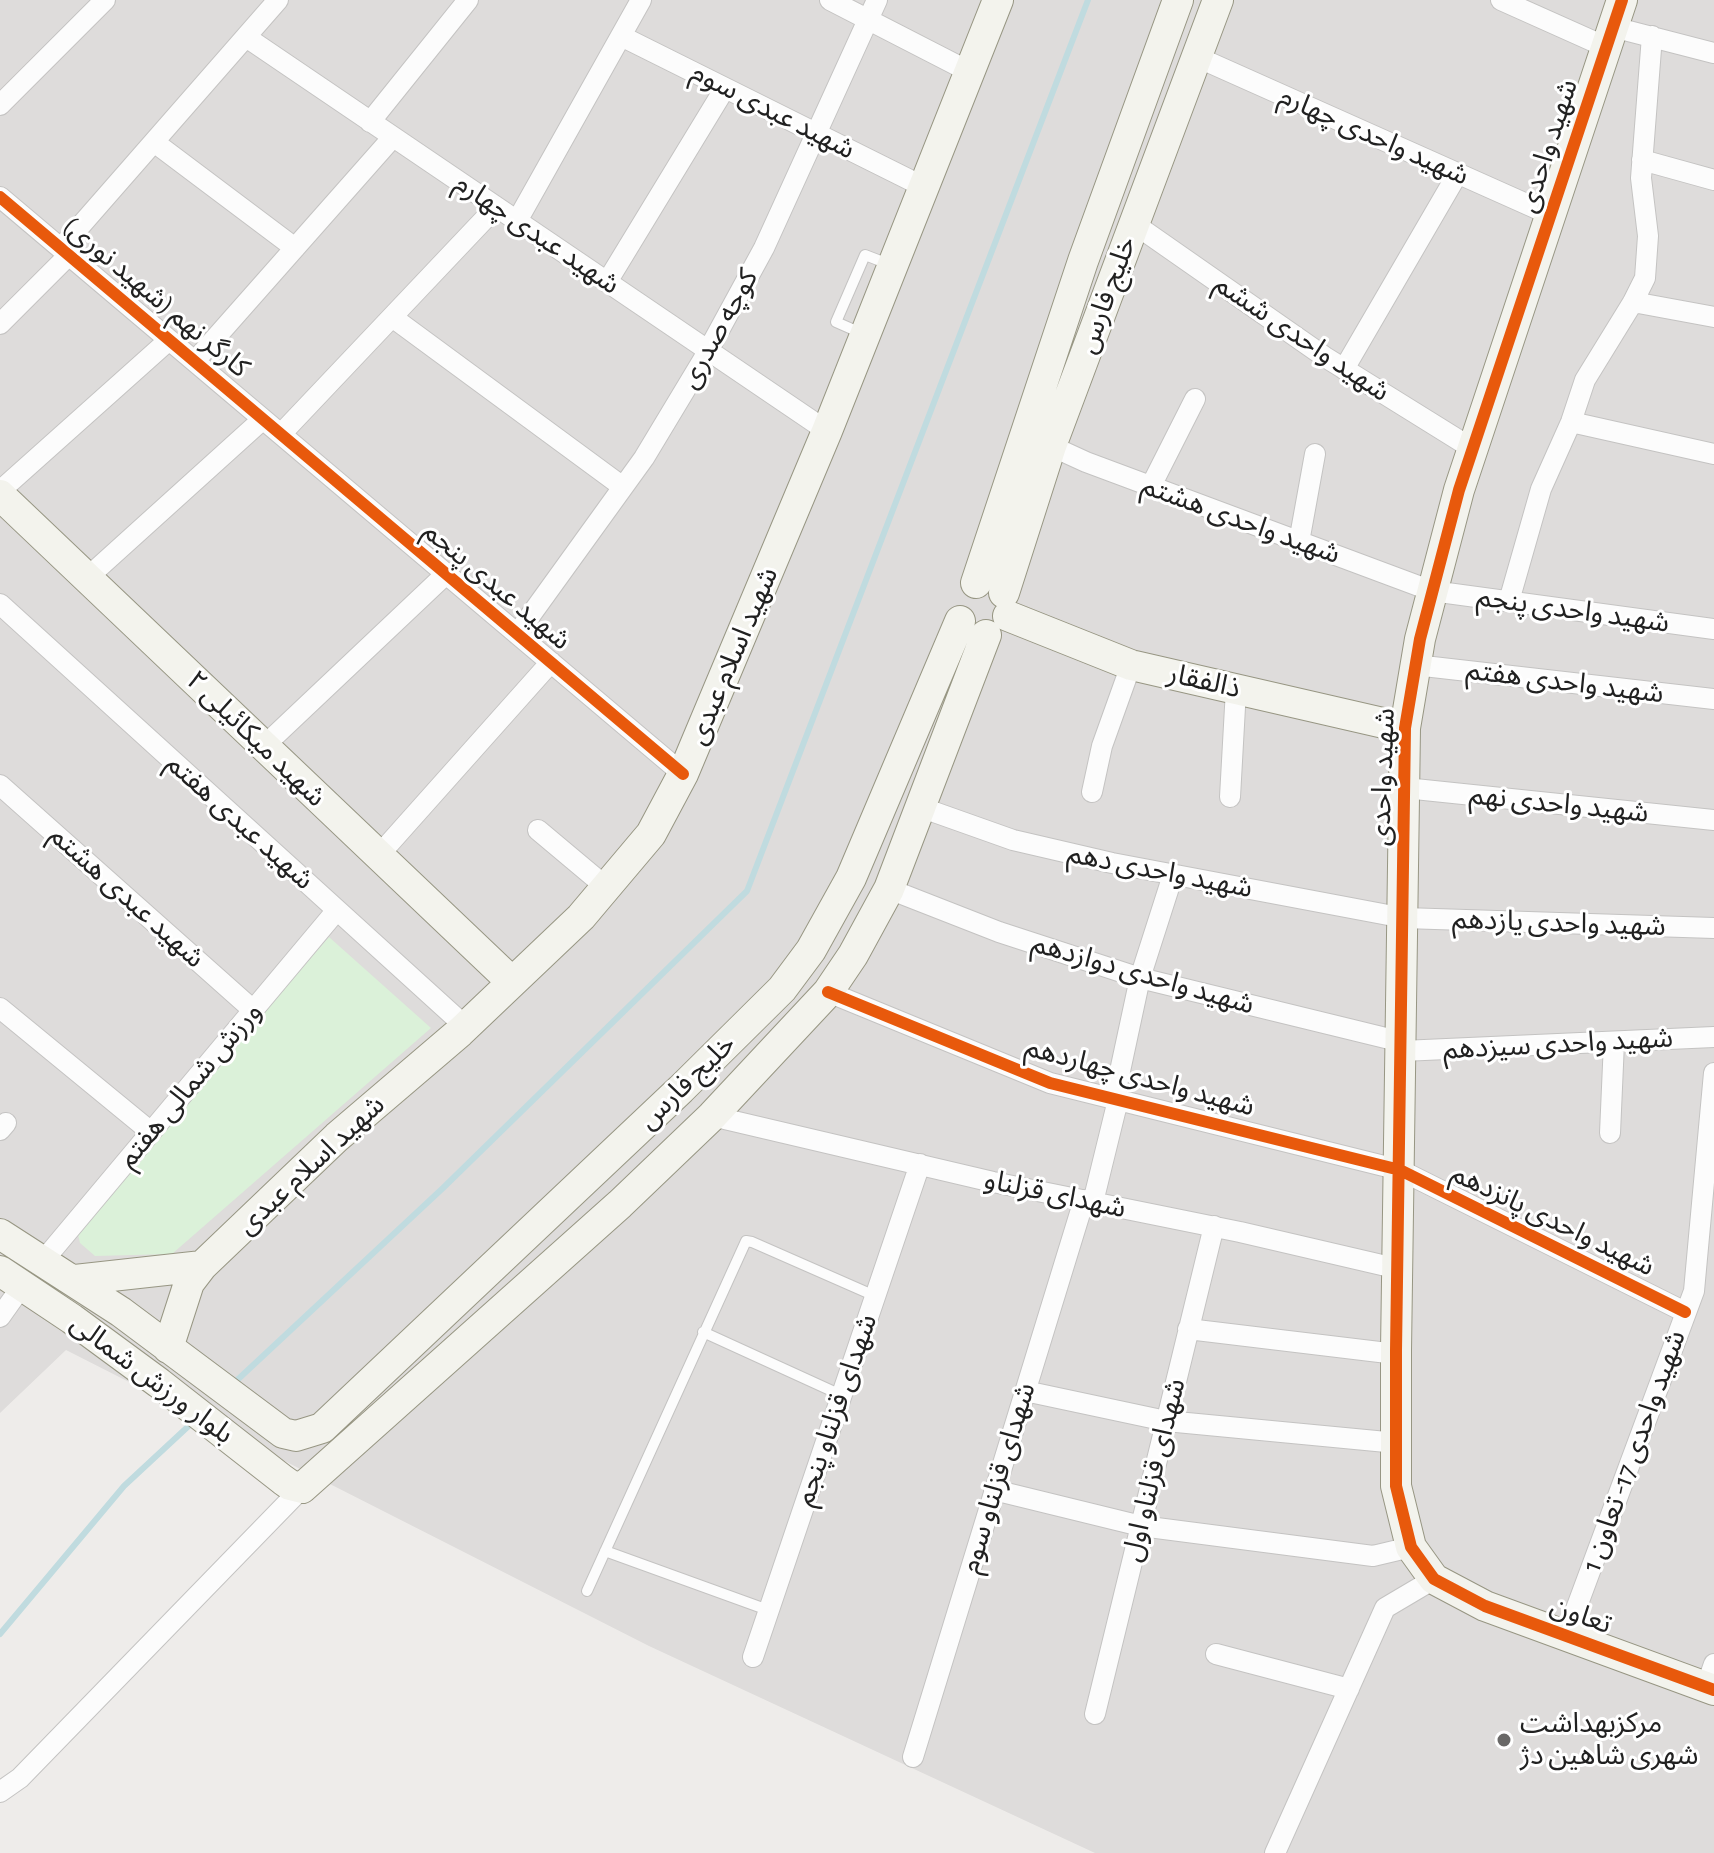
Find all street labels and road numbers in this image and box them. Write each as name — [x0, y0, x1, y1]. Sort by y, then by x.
street label: شهید عبدی سوم — [685, 55, 861, 167]
street label: شهید واحدی — [1511, 75, 1585, 217]
street label: شهید واحدی چهارم — [1274, 79, 1474, 193]
street label: شهید عبدی چهارم — [448, 166, 626, 302]
street label: کارگر نهم (شهید نوری) — [56, 209, 256, 385]
street label: خلیج فارس — [1070, 232, 1144, 358]
street label: کوچه صدری — [673, 263, 765, 395]
street label: شهید واحدی ششم — [1208, 267, 1396, 409]
street label: شهید واحدی هشتم — [1137, 469, 1345, 571]
street label: شهید عبدی پنجم — [416, 515, 578, 657]
street label: شهید اسلام عبدی — [681, 562, 785, 750]
street label: شهید واحدی پنجم — [1475, 580, 1671, 640]
street label: شهید واحدی هفتم — [1464, 653, 1666, 711]
street label: ذالفقار — [1164, 656, 1244, 706]
street label: شهید میکائیلی ۲ — [179, 664, 333, 814]
street label: شهید واحدی — [1364, 707, 1402, 847]
street label: شهید عبدی هفتم — [159, 747, 321, 897]
street label: شهید واحدی نهم — [1468, 778, 1650, 830]
street label: شهید عبدی هشتم — [43, 819, 211, 975]
street label: شهید واحدی دهم — [1065, 837, 1255, 905]
street label: شهید واحدی یازدهم — [1452, 902, 1666, 944]
street label: شهید واحدی دوازدهم — [1028, 926, 1258, 1022]
street label: ورزش شمالی هفتم — [111, 995, 269, 1175]
street label: شهید واحدی سیزدهم — [1442, 1021, 1674, 1067]
street label: خلیج فارس — [631, 1028, 743, 1136]
street label: شهید واحدی چهاردهم — [1022, 1030, 1258, 1124]
street label: شهید اسلام عبدی — [230, 1088, 392, 1242]
street label: شهید واحدی پانزدهم — [1446, 1156, 1660, 1284]
street label: شهدای قزلناو — [981, 1163, 1129, 1225]
street label: بلوار ورزش شمالی — [64, 1307, 240, 1451]
street label: شهدای قزلناو پنجم — [788, 1310, 884, 1510]
street label: شهید واحدی 17- تعاون 1 — [1575, 1326, 1693, 1576]
street label: شهدای قزلناو اول — [1115, 1375, 1193, 1565]
street label: شهدای قزلناو سوم — [953, 1379, 1043, 1577]
street label: تعاون — [1546, 1588, 1616, 1642]

